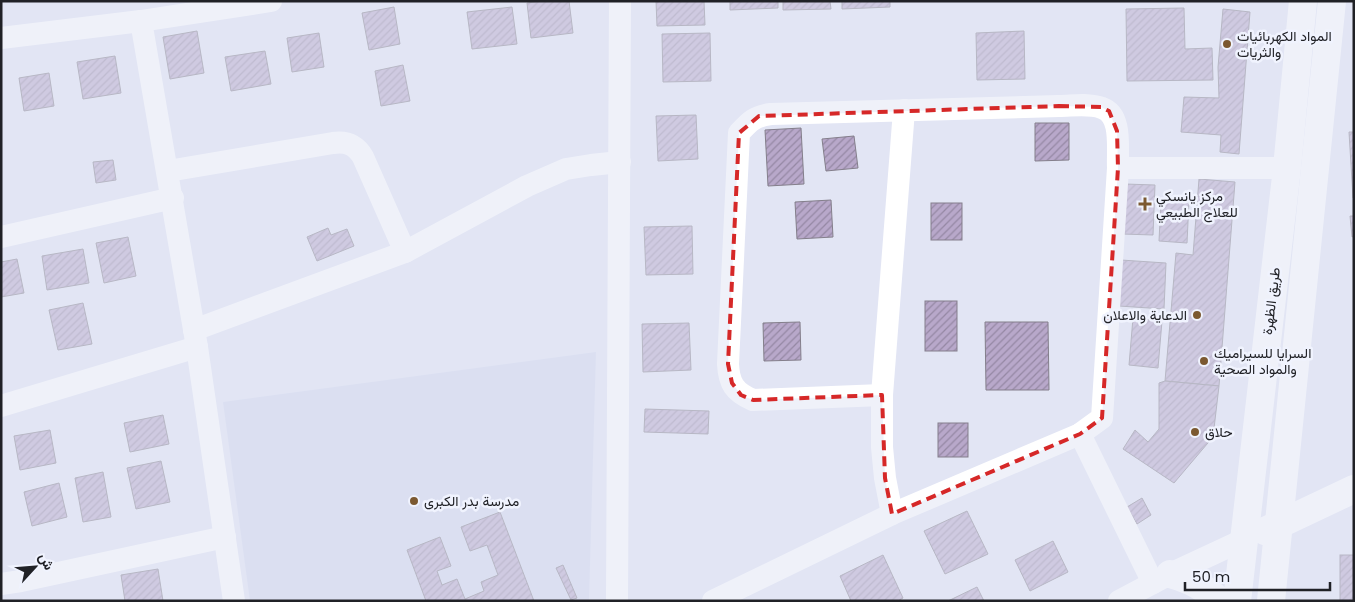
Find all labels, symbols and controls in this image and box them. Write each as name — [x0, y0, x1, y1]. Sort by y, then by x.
place label: المواد الكهربائيات والثريات — [1237, 26, 1332, 62]
marker: المواد الكهربائيات والثريات — [1221, 38, 1233, 50]
place label: مركز يانسكي للعلاج الطبيعي — [1156, 186, 1238, 224]
marker: مركز يانسكي للعلاج الطبيعي — [1138, 197, 1152, 211]
street label: طريق الظهرة — [1257, 266, 1285, 336]
place label: الدعاية والاعلان — [1103, 305, 1187, 325]
marker: الدعاية والاعلان — [1191, 309, 1203, 321]
place label: السرايا للسيراميك والمواد الصحية — [1214, 343, 1311, 379]
marker: السرايا للسيراميك والمواد الصحية — [1198, 355, 1210, 367]
place label: حلاق — [1205, 422, 1233, 442]
marker: حلاق — [1189, 426, 1201, 438]
place label: مدرسة بدر الكبرى — [424, 491, 519, 511]
marker: مدرسة بدر الكبرى — [408, 495, 420, 507]
north arrow — [10, 542, 60, 592]
text: ش — [34, 549, 59, 573]
scale bar — [1185, 560, 1330, 592]
text: 50 m — [1192, 566, 1230, 587]

